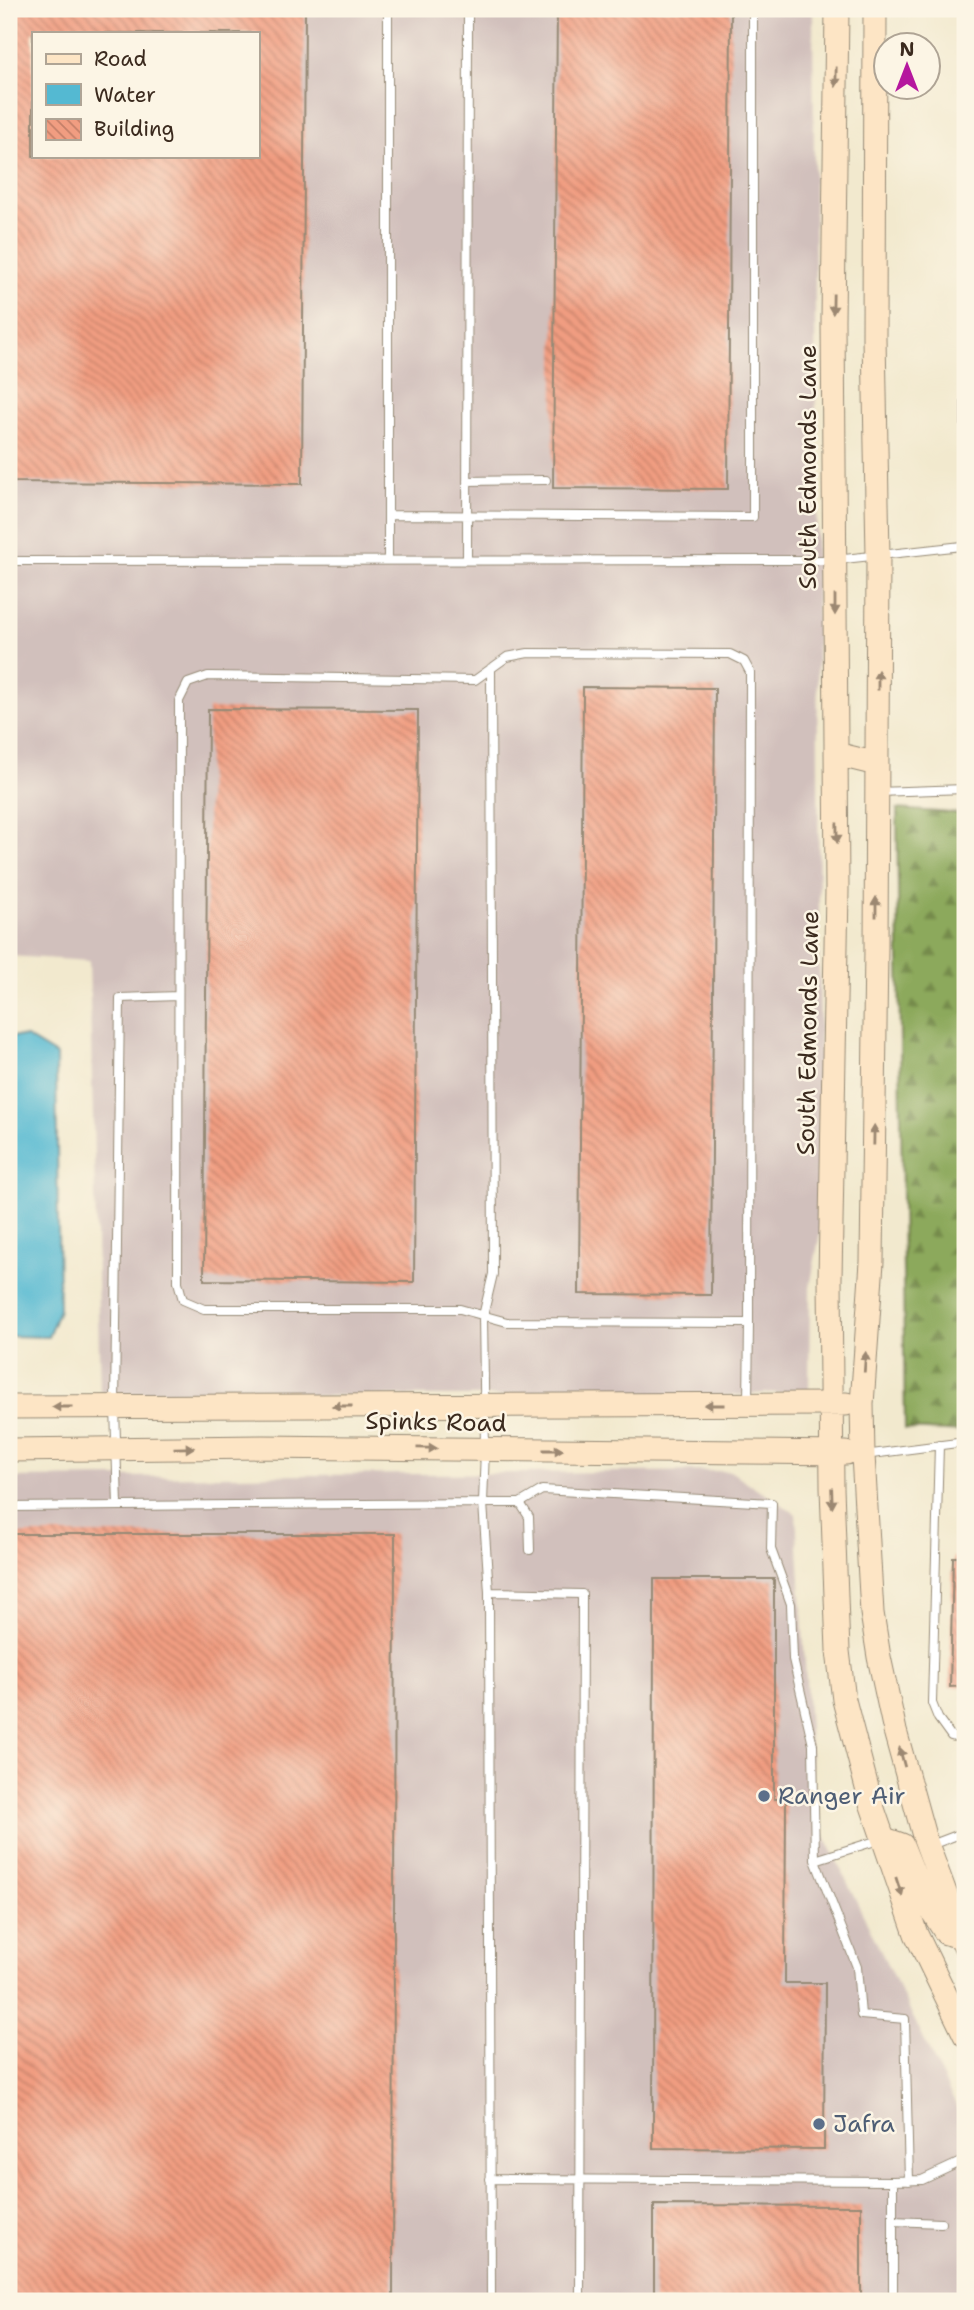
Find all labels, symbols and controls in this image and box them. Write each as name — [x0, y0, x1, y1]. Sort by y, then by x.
legend — [32, 32, 259, 158]
north arrow — [872, 32, 942, 102]
text: N — [899, 37, 915, 62]
text: Road — [94, 45, 147, 73]
one-way arrow — [830, 66, 842, 88]
text: Water — [94, 81, 156, 109]
text: Building — [94, 115, 174, 143]
one-way arrow — [827, 294, 839, 316]
street label: South Edmonds Lane — [792, 345, 824, 589]
one-way arrow — [829, 595, 841, 617]
one-way arrow — [872, 669, 884, 691]
one-way arrow — [831, 822, 843, 844]
one-way arrow — [870, 896, 882, 918]
street label: South Edmonds Lane — [790, 910, 826, 1156]
one-way arrow — [868, 1123, 880, 1145]
one-way arrow — [860, 1351, 871, 1373]
one-way arrow — [703, 1399, 725, 1411]
one-way arrow — [330, 1400, 352, 1412]
one-way arrow — [50, 1401, 72, 1413]
street label: Spinks Road — [365, 1405, 507, 1439]
one-way arrow — [173, 1442, 195, 1454]
one-way arrow — [416, 1443, 438, 1454]
one-way arrow — [542, 1444, 564, 1456]
one-way arrow — [827, 1487, 838, 1509]
one-way arrow — [896, 1746, 907, 1768]
place label: Ranger Air — [778, 1780, 906, 1812]
marker: Ranger Air — [756, 1788, 772, 1804]
one-way arrow — [895, 1877, 905, 1898]
place label: Jafra — [833, 2108, 895, 2140]
marker: Jafra — [811, 2116, 827, 2132]

